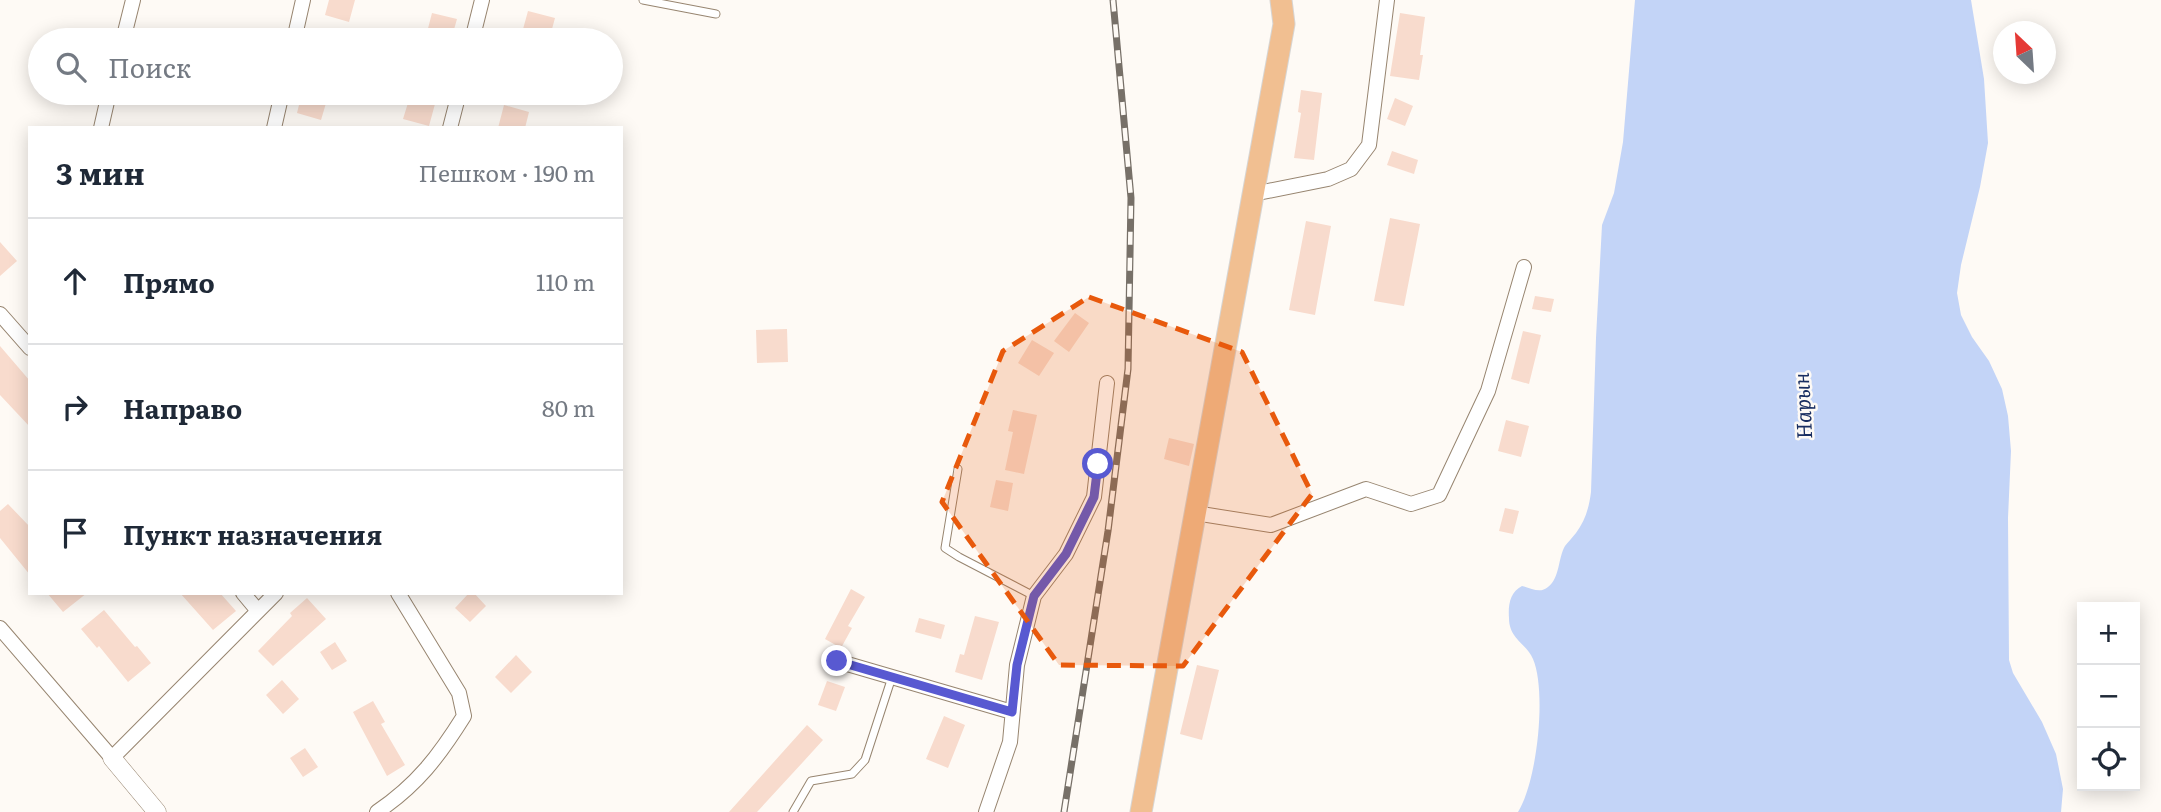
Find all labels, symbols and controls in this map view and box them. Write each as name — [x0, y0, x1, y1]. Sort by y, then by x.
north arrow — [1993, 21, 2056, 84]
search box — [28, 28, 623, 105]
text: Поиск — [108, 47, 191, 86]
icon: search — [52, 48, 90, 86]
text: 3 мин — [56, 150, 145, 194]
text: Пешком · 190 m — [419, 155, 595, 189]
icon: ahead — [56, 262, 94, 300]
text: Прямо — [123, 262, 215, 301]
text: 110 m — [536, 264, 595, 298]
water label: Нарын — [1784, 372, 1818, 440]
icon: right — [56, 388, 94, 426]
text: Направо — [123, 388, 242, 427]
text: 80 m — [542, 390, 595, 424]
route start — [1082, 448, 1113, 479]
icon: arrive — [56, 514, 94, 552]
text: Пункт назначения — [123, 514, 382, 553]
map controls — [2077, 602, 2140, 791]
button: + — [2077, 602, 2140, 665]
route end — [821, 645, 852, 676]
button: − — [2077, 665, 2140, 728]
button: locate — [2077, 728, 2140, 791]

